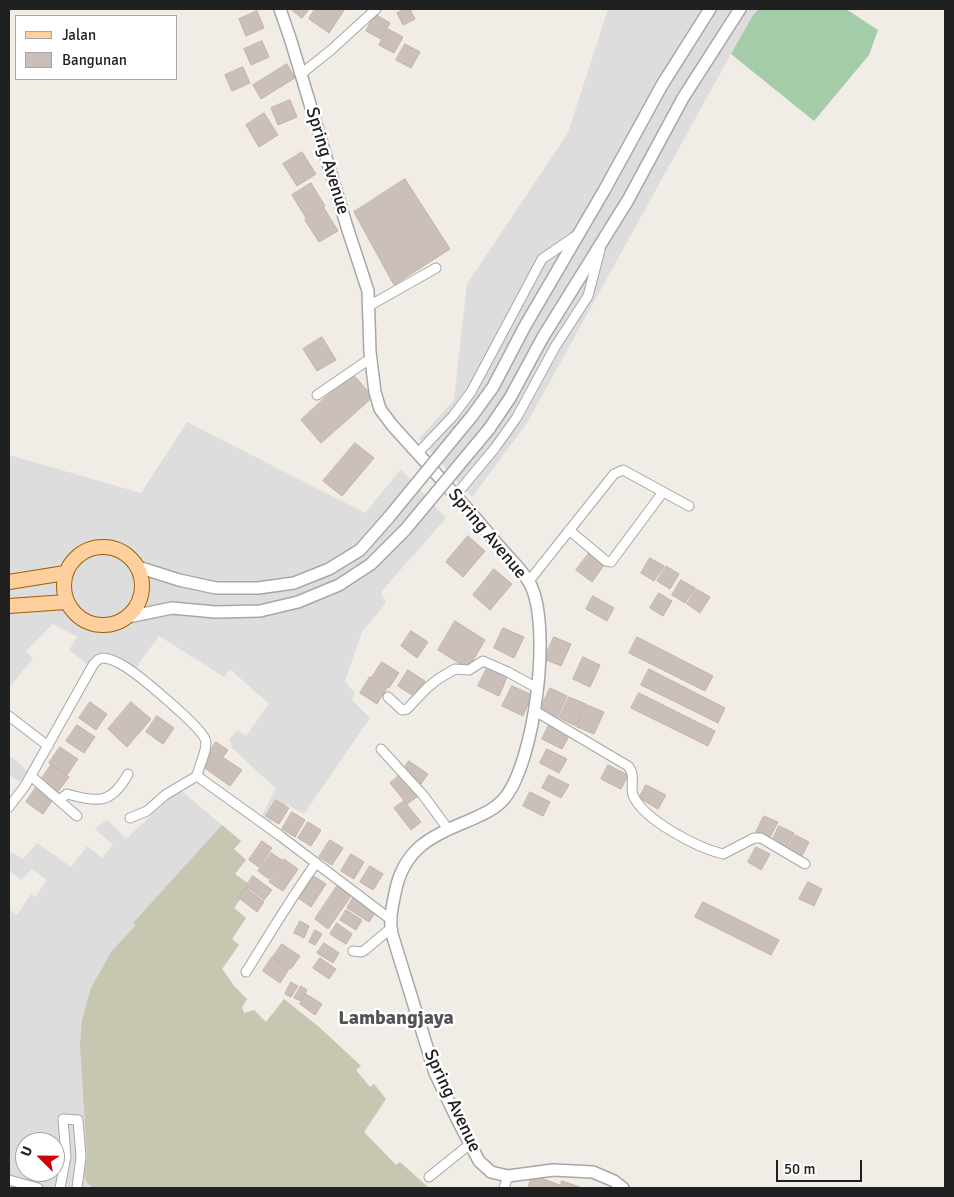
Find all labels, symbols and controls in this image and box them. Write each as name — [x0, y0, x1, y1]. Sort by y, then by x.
legend — [15, 15, 178, 80]
text: Jalan — [62, 26, 96, 44]
text: Bangunan — [62, 51, 127, 69]
street label: Spring Avenue — [300, 105, 354, 217]
street label: Spring Avenue — [443, 485, 531, 583]
district label: Lambangjaya — [338, 1007, 454, 1031]
street label: Spring Avenue — [419, 1046, 485, 1156]
north arrow — [15, 1132, 65, 1182]
text: U — [17, 1144, 36, 1159]
scale bar — [779, 1150, 865, 1182]
text: 50 m — [784, 1160, 815, 1178]

